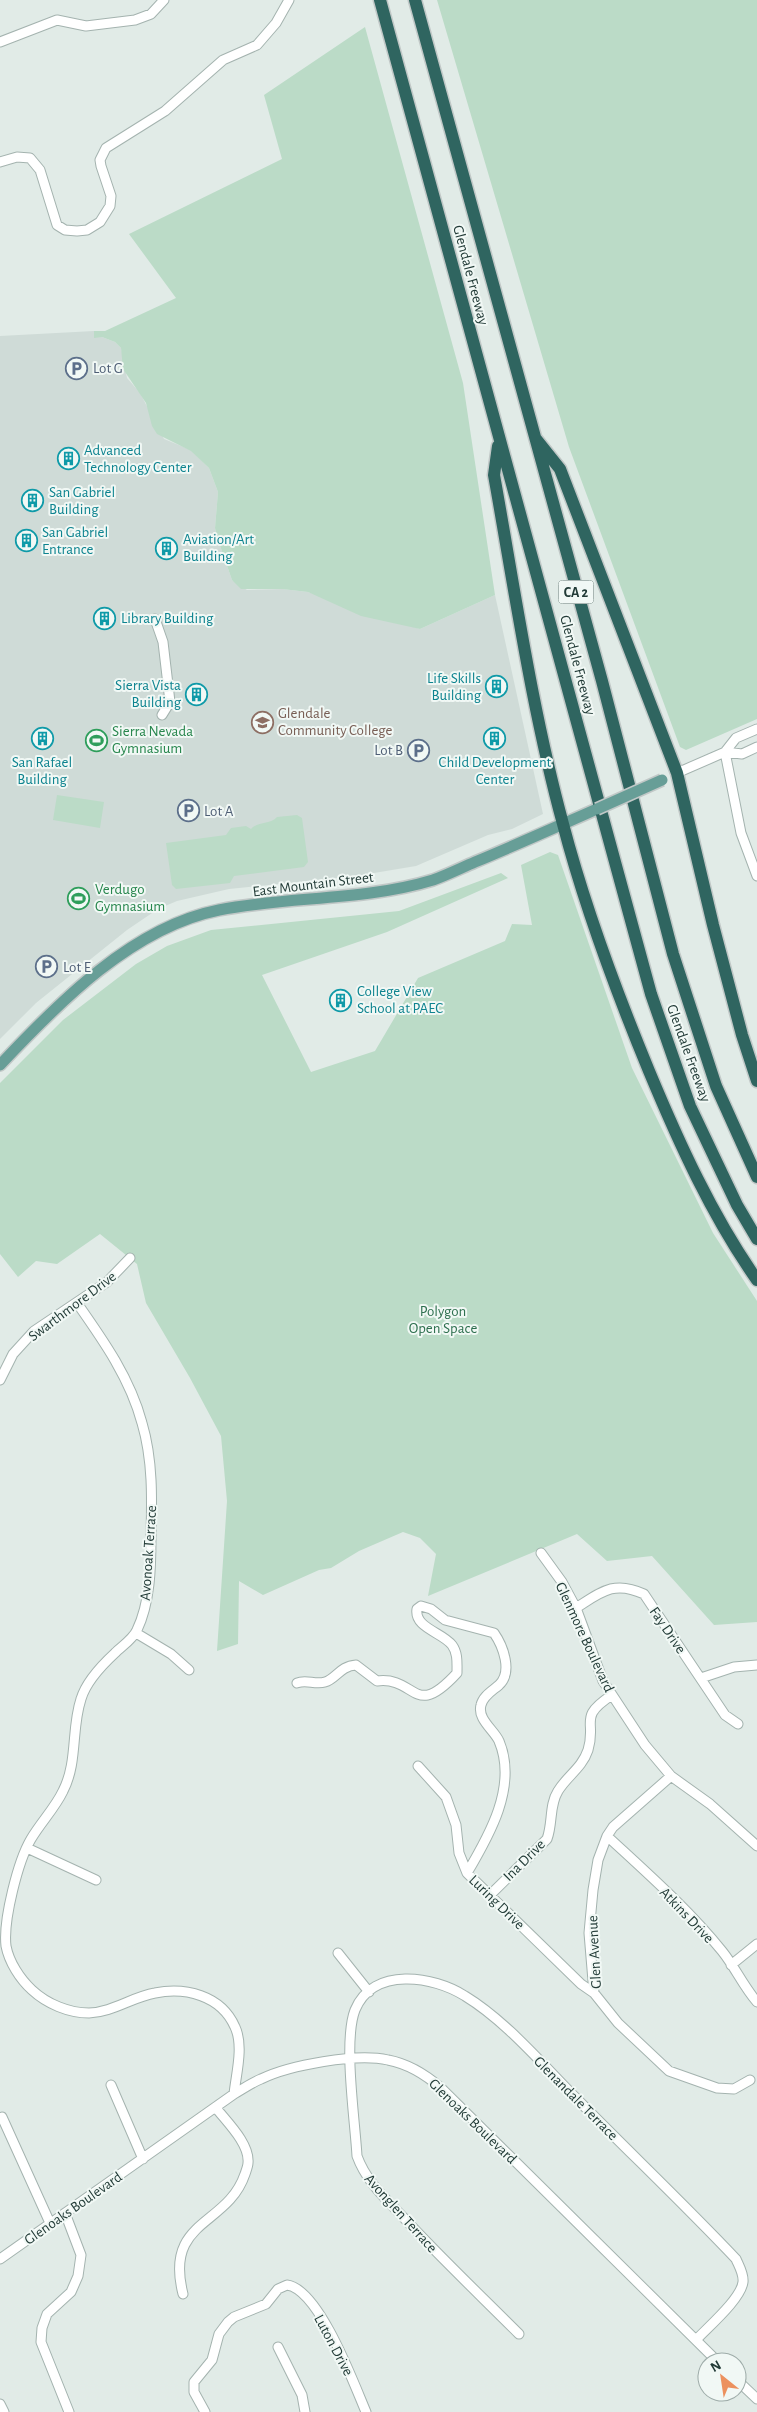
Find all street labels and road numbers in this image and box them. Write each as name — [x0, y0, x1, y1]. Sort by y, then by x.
street label: Glendale Freeway — [450, 224, 491, 327]
road number: CA 2 — [558, 580, 594, 604]
street label: Glendale Freeway — [557, 614, 598, 717]
street label: East Mountain Street — [252, 870, 375, 899]
street label: Glendale Freeway — [664, 1002, 713, 1105]
street label: Swarthmore Drive — [26, 1269, 119, 1344]
street label: Avonoak Terrace — [138, 1505, 159, 1601]
street label: Glenmore Boulevard — [552, 1580, 617, 1695]
street label: Fay Drive — [647, 1604, 689, 1656]
street label: Ina Drive — [501, 1837, 548, 1884]
street label: Luring Drive — [466, 1872, 527, 1932]
street label: Atkins Drive — [657, 1885, 717, 1946]
street label: Glen Avenue — [585, 1915, 604, 1989]
street label: Glenandale Terrace — [531, 2053, 621, 2143]
street label: Glenoaks Boulevard — [426, 2076, 520, 2167]
street label: Glenoaks Boulevard — [22, 2169, 125, 2248]
street label: Avonglen Terrace — [362, 2171, 440, 2256]
street label: Luton Drive — [311, 2312, 356, 2378]

